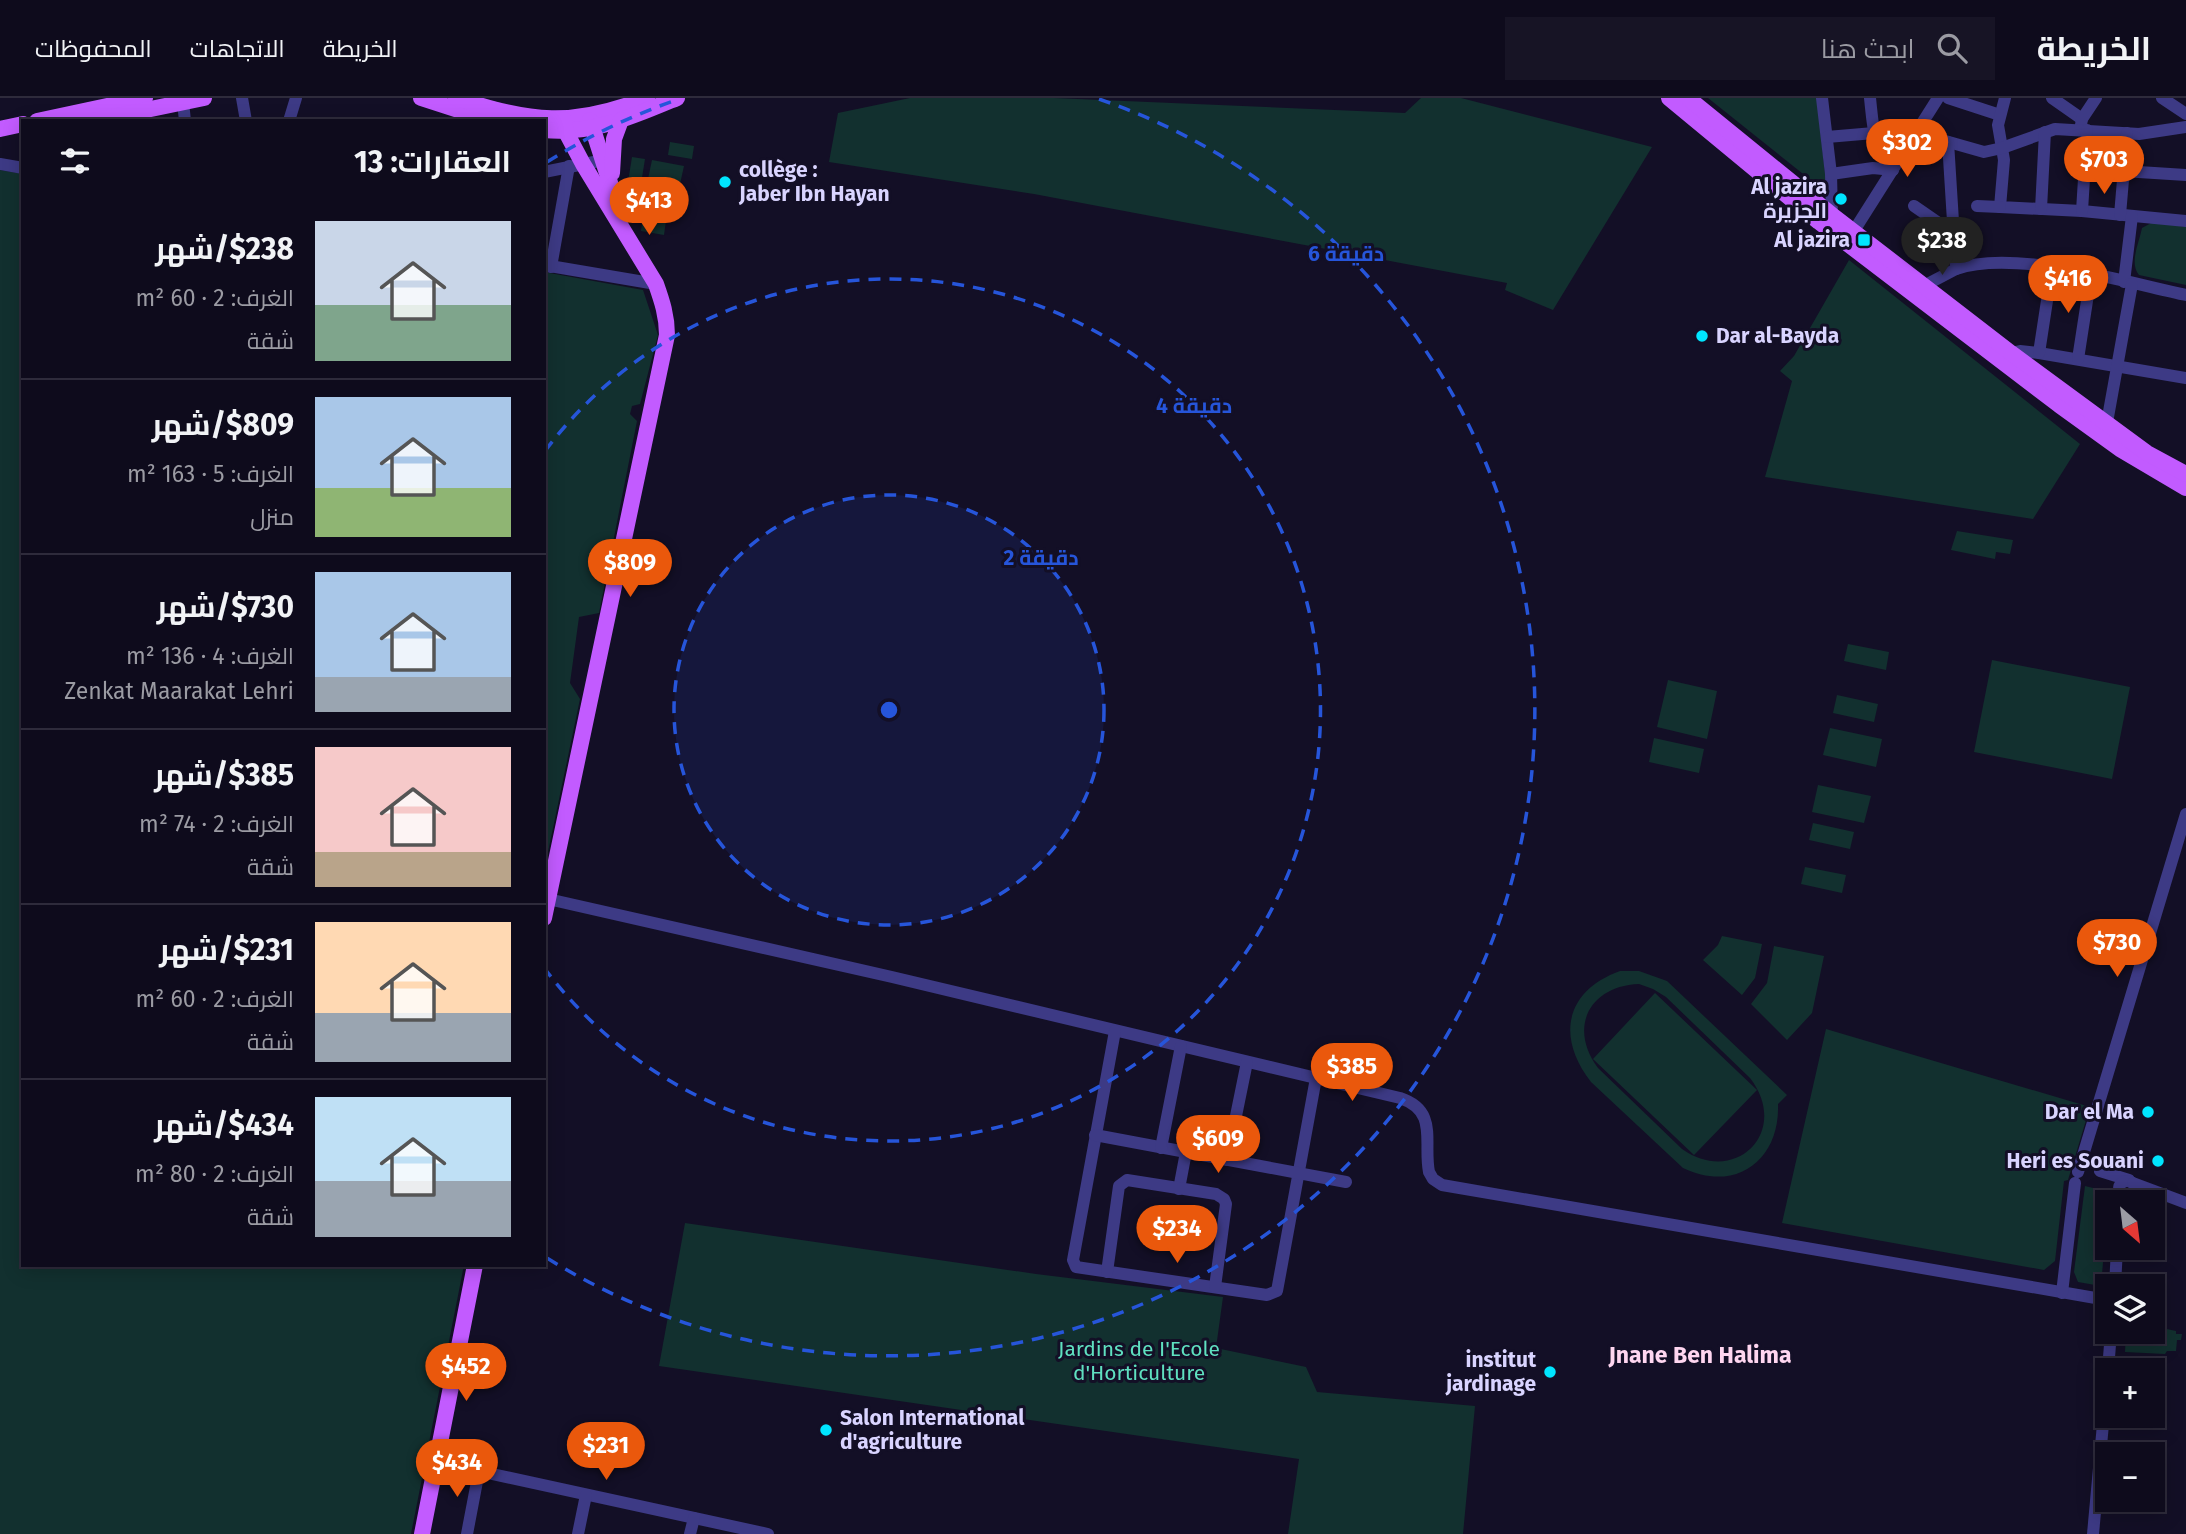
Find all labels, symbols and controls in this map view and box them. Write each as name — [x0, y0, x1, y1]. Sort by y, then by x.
search box — [1505, 17, 1995, 80]
icon: search — [1933, 29, 1971, 67]
text: الخريطة — [2037, 29, 2151, 69]
text: ابحث هنا — [1821, 34, 1915, 65]
text: المحفوظات — [35, 35, 152, 63]
text: الاتجاهات — [190, 35, 285, 63]
text: الخريطة — [323, 35, 398, 63]
pin: $302 — [1866, 120, 1948, 179]
text: $302 — [1882, 128, 1932, 156]
pin: $703 — [2063, 136, 2145, 196]
icon: filters — [56, 142, 94, 180]
text: العقارات: 13 — [354, 144, 511, 180]
text: $703 — [2080, 145, 2128, 173]
place label: collège : Jaber Ibn Hayan — [738, 157, 890, 207]
marker: collège : Jaber Ibn Hayan — [717, 174, 733, 190]
place label: Al jazira الجزيرة — [1750, 174, 1827, 224]
pin: $413 — [608, 178, 690, 237]
text: $413 — [626, 186, 672, 214]
marker: Al jazira الجزيرة — [1833, 191, 1849, 207]
pin: $238 — [1901, 218, 1983, 277]
text: $238 — [1917, 226, 1967, 254]
place label: Al jazira — [1773, 227, 1850, 253]
text: $238/شهر — [155, 231, 294, 267]
marker: Al jazira — [1856, 232, 1872, 248]
text: 6 دقيقة — [1308, 241, 1384, 267]
icon: home — [371, 249, 455, 333]
pin: $416 — [2027, 256, 2109, 315]
text: $416 — [2044, 264, 2092, 292]
text: الغرف: 2 · 60 m² — [135, 284, 294, 312]
place label: Dar al-Bayda — [1716, 323, 1839, 349]
text: شقة — [247, 327, 294, 355]
marker: Dar al-Bayda — [1694, 328, 1710, 344]
text: 4 دقيقة — [1156, 393, 1232, 419]
text: $809/شهر — [152, 407, 294, 443]
icon: home — [371, 425, 455, 509]
text: الغرف: 5 · 163 m² — [127, 460, 294, 488]
text: منزل — [250, 503, 294, 531]
pin: $809 — [589, 540, 671, 599]
text: 2 دقيقة — [1003, 545, 1079, 571]
text: $809 — [604, 548, 656, 576]
text: $730/شهر — [157, 589, 294, 625]
icon: home — [371, 600, 455, 684]
text: الغرف: 4 · 136 m² — [126, 642, 294, 670]
text: Zenkat Maarakat Lehri — [64, 677, 294, 705]
centre of rings — [877, 698, 901, 722]
text: $385/شهر — [154, 757, 294, 793]
icon: home — [371, 775, 455, 859]
text: الغرف: 2 · 74 m² — [139, 810, 294, 838]
text: شقة — [247, 853, 294, 881]
pin: $730 — [2076, 920, 2158, 979]
text: $730 — [2093, 928, 2141, 956]
text: $231/شهر — [159, 932, 294, 968]
icon: home — [371, 950, 455, 1034]
text: الغرف: 2 · 60 m² — [135, 985, 294, 1013]
text: شقة — [247, 1028, 294, 1056]
pin: $385 — [1311, 1044, 1393, 1103]
text: $385 — [1327, 1052, 1377, 1080]
place label: Dar el Ma — [2045, 1099, 2134, 1125]
marker: Dar el Ma — [2140, 1104, 2156, 1120]
text: $434/شهر — [154, 1107, 294, 1143]
pin: $609 — [1177, 1116, 1259, 1175]
text: $609 — [1192, 1124, 1244, 1152]
icon: home — [371, 1125, 455, 1209]
place label: Heri es Souani — [2007, 1148, 2144, 1174]
marker: Heri es Souani — [2150, 1153, 2166, 1169]
text: الغرف: 2 · 80 m² — [135, 1160, 294, 1188]
north arrow — [2095, 1190, 2165, 1260]
map controls — [2095, 1190, 2165, 1512]
text: شقة — [247, 1203, 294, 1231]
pin: $234 — [1136, 1206, 1218, 1265]
text: $234 — [1152, 1214, 1202, 1242]
button: layers — [2095, 1274, 2165, 1344]
park label: Jardins de I'Ecole d'Horticulture — [1058, 1336, 1220, 1386]
district label: Jnane Ben Halima — [1607, 1341, 1792, 1369]
pin: $452 — [425, 1344, 507, 1403]
place label: institut jardinage — [1445, 1347, 1537, 1397]
text: $452 — [441, 1352, 491, 1380]
button: + — [2095, 1358, 2165, 1428]
marker: institut jardinage — [1542, 1364, 1558, 1380]
place label: Salon International d'agriculture — [840, 1405, 1025, 1455]
pin: $231 — [565, 1422, 647, 1482]
marker: Salon International d'agriculture — [818, 1422, 834, 1438]
text: $231 — [583, 1431, 629, 1459]
pin: $434 — [416, 1440, 498, 1499]
button: − — [2095, 1442, 2165, 1512]
text: $434 — [432, 1448, 482, 1476]

